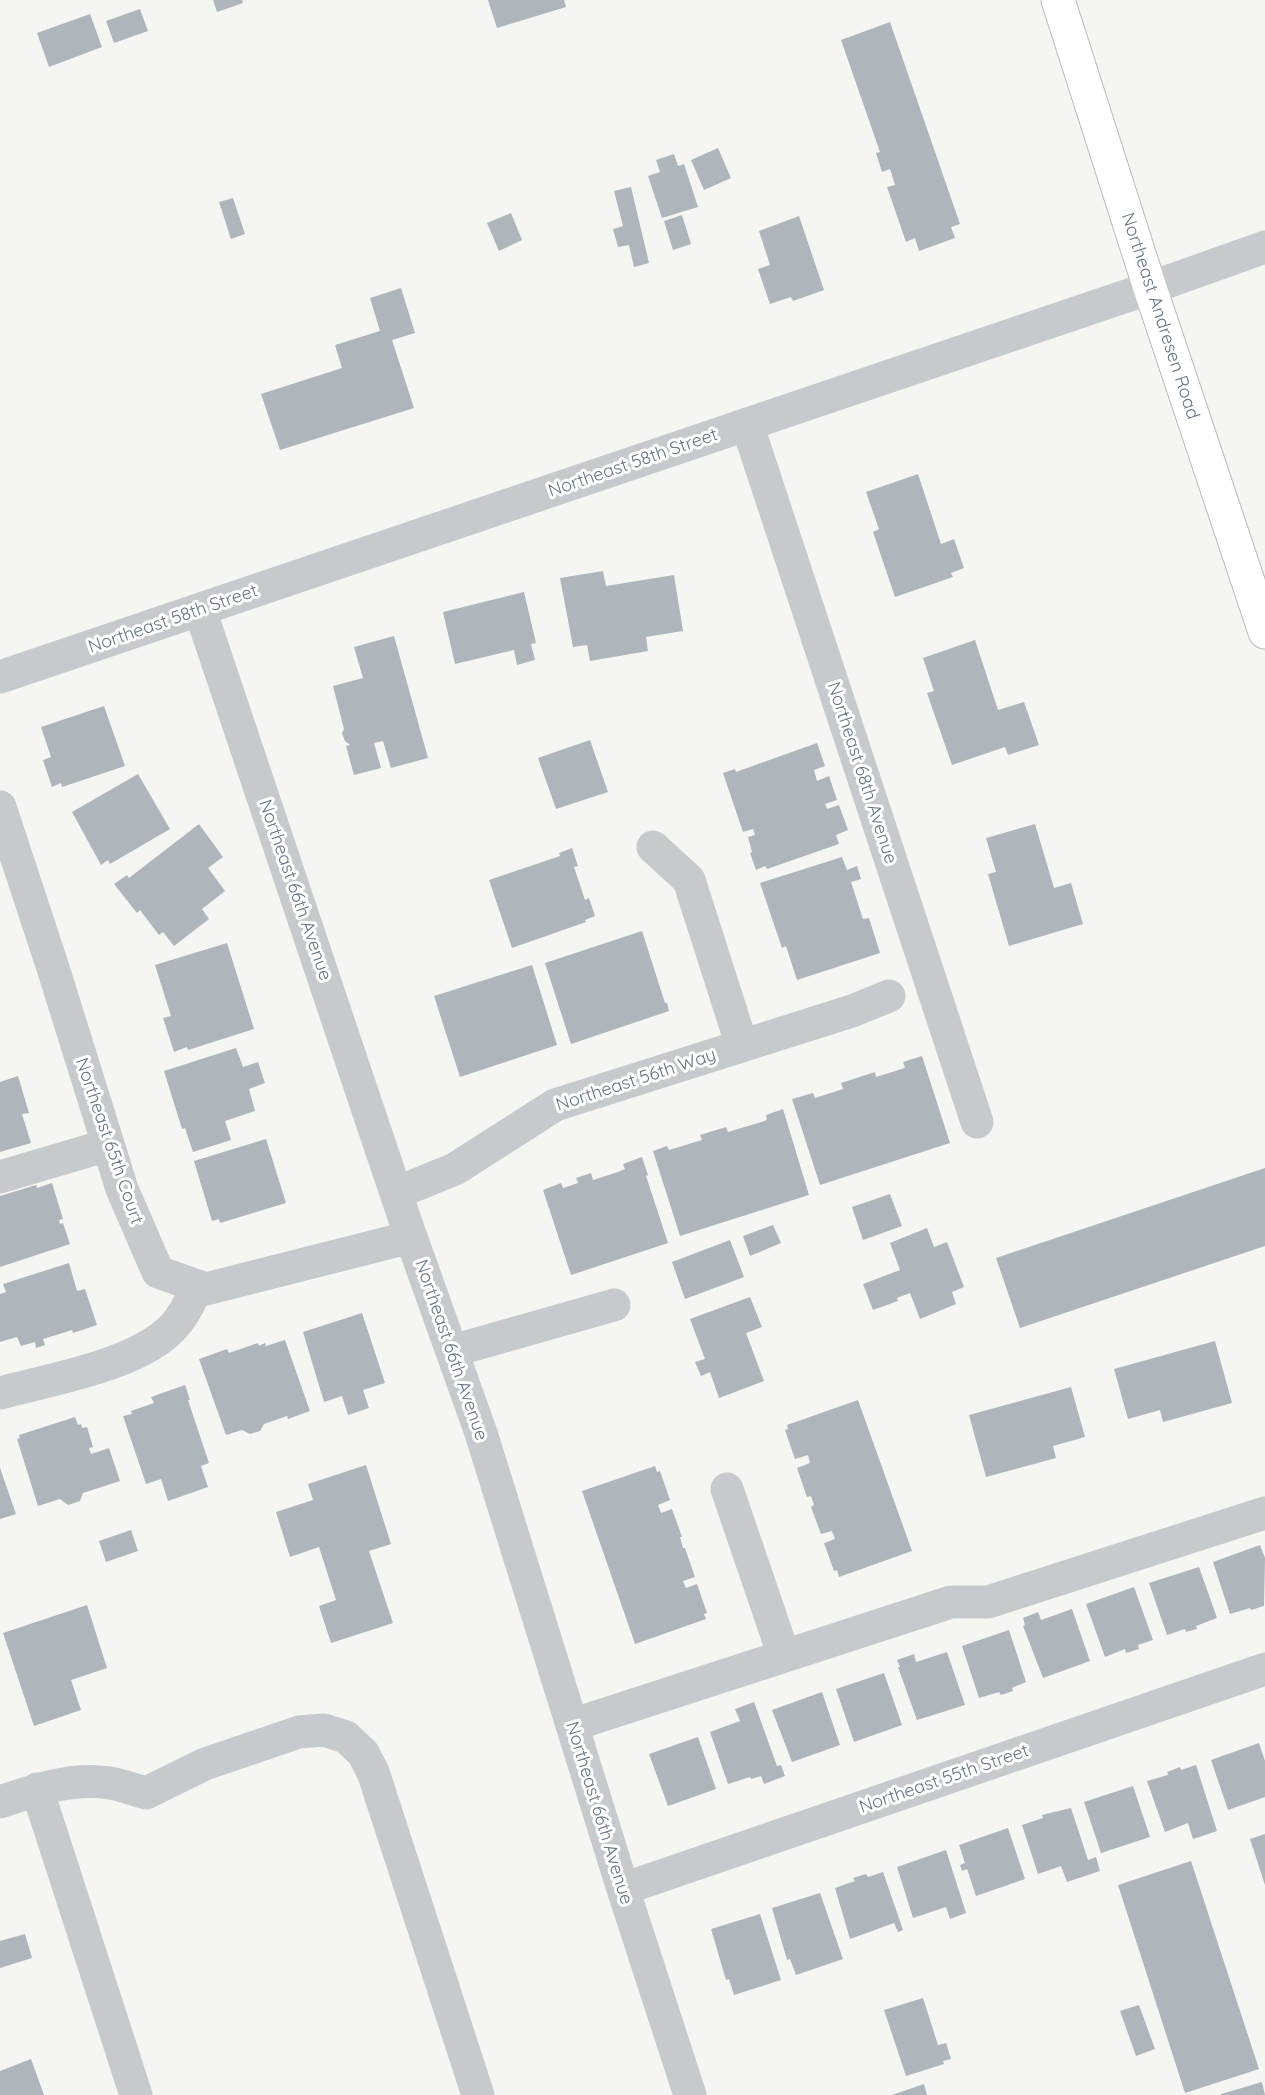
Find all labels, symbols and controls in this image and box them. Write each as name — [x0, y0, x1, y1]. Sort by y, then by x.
street label: Northeast Andresen Road — [1116, 210, 1204, 422]
street label: Northeast 58th Street — [545, 424, 721, 502]
street label: Northeast 58th Street — [85, 580, 261, 658]
street label: Northeast 68th Avenue — [822, 679, 902, 867]
street label: Northeast 66th Avenue — [254, 797, 336, 983]
street label: Northeast 56th Way — [553, 1044, 719, 1116]
street label: Northeast 65th Court — [70, 1055, 148, 1227]
street label: Northeast 66th Avenue — [410, 1257, 492, 1443]
street label: Northeast 66th Avenue — [561, 1719, 637, 1907]
street label: Northeast 55th Street — [856, 1740, 1032, 1818]

